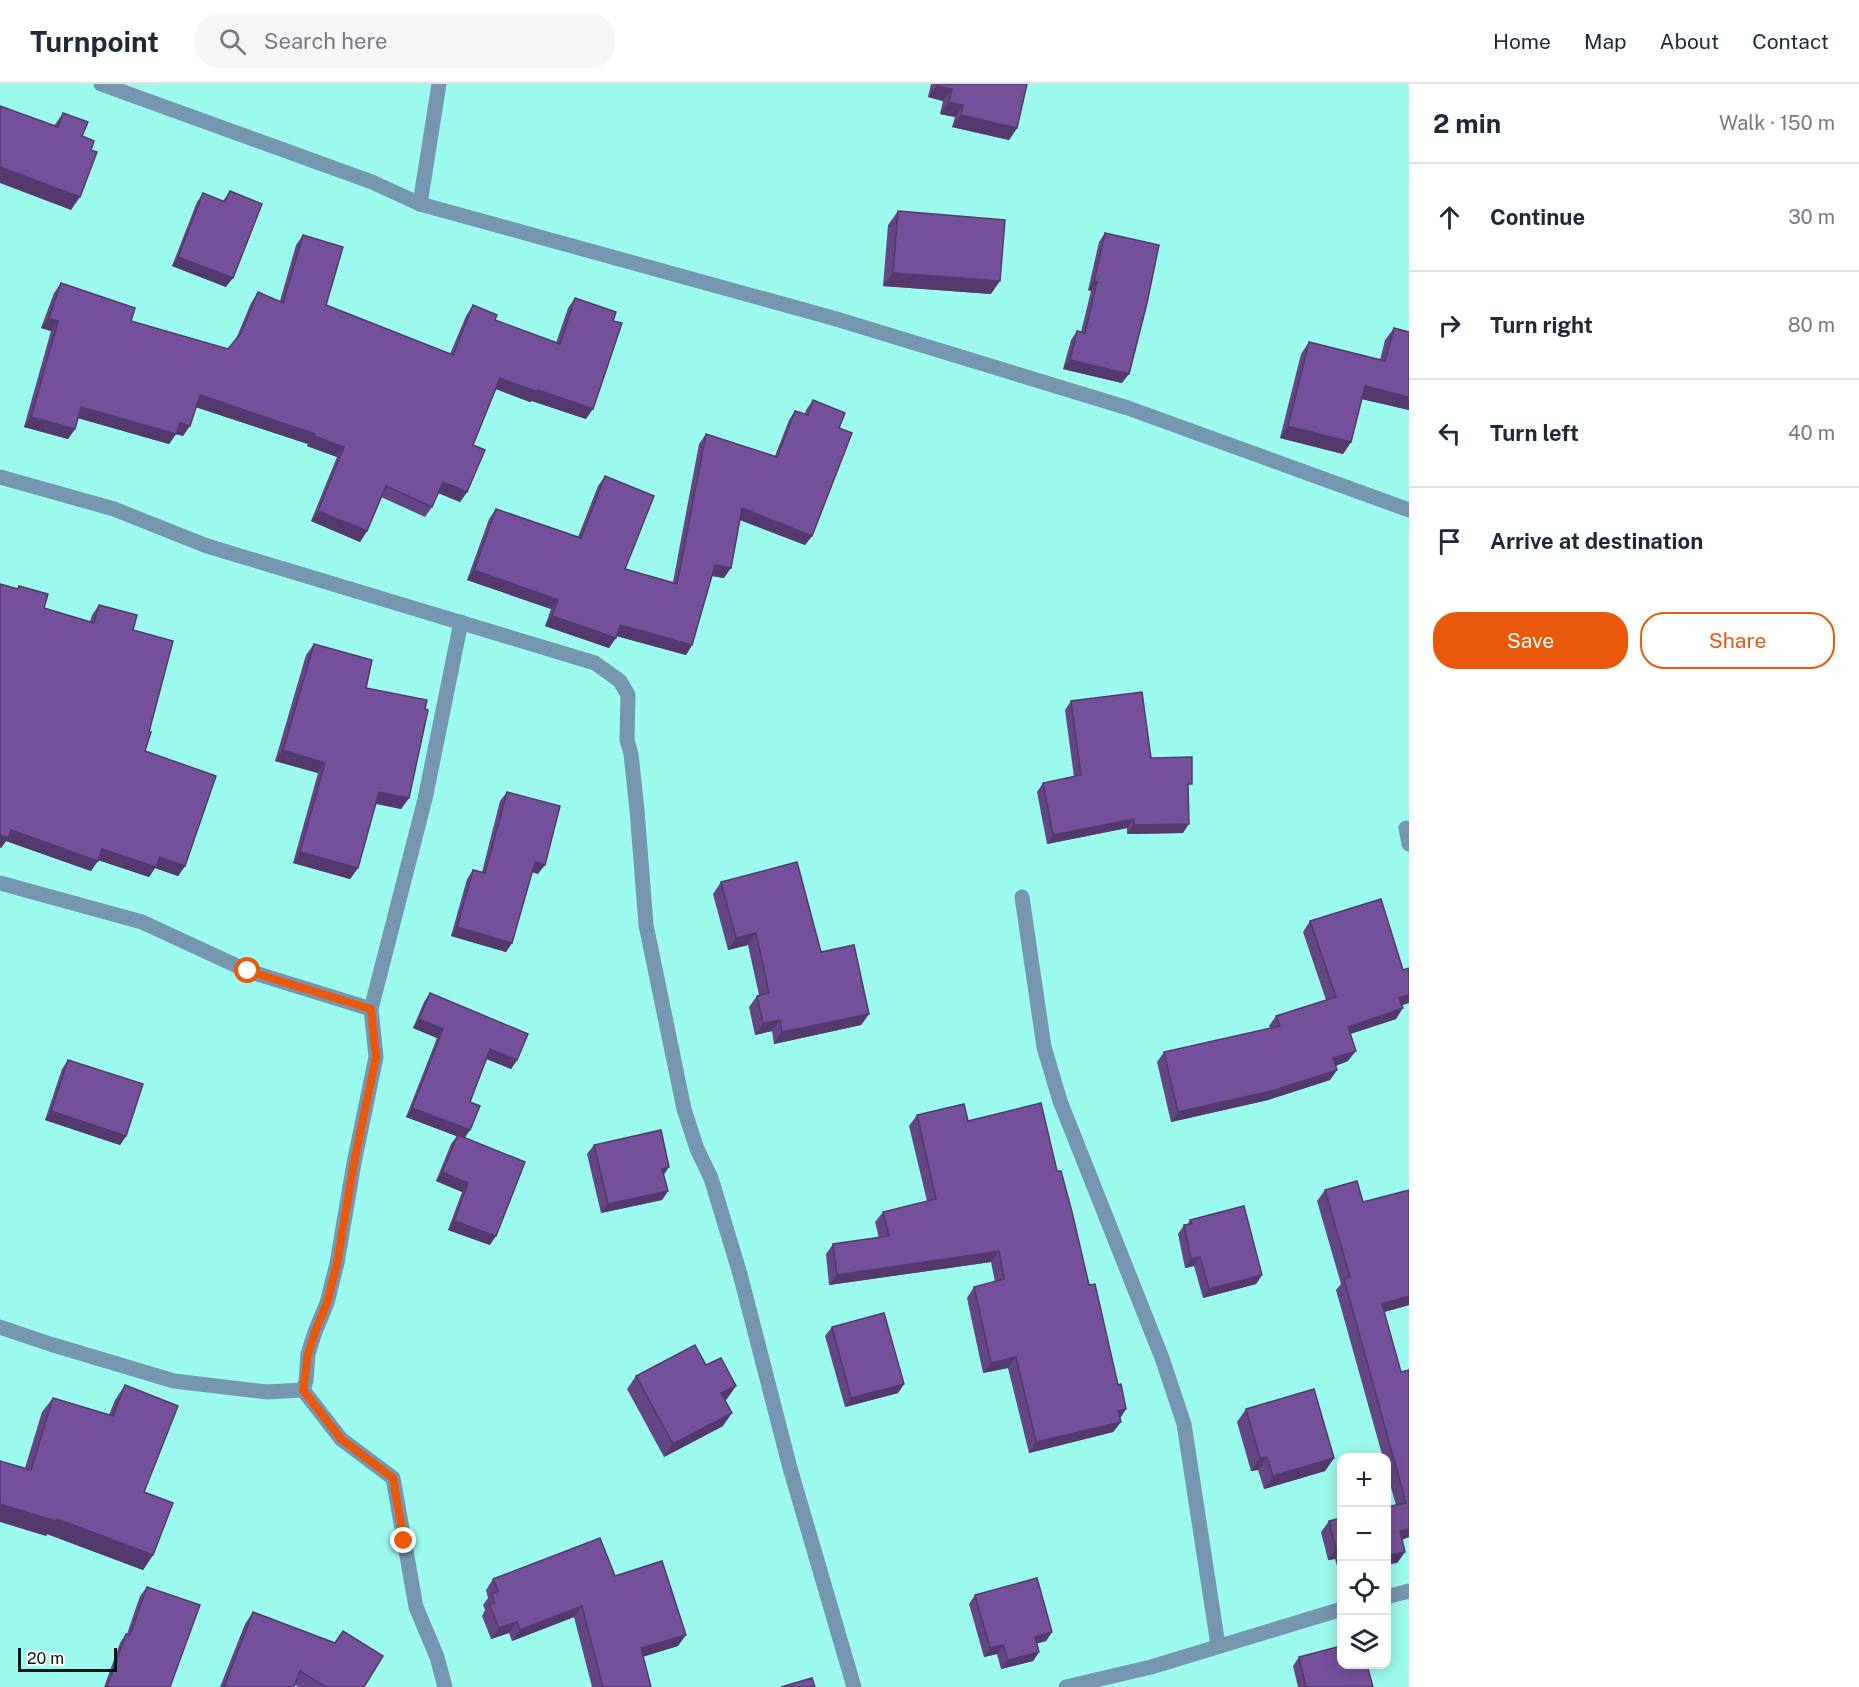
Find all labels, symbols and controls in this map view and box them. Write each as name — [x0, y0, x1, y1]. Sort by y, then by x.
search box — [195, 14, 615, 68]
text: Turnpoint — [30, 25, 159, 58]
icon: search — [216, 25, 249, 58]
text: Search here — [264, 28, 387, 54]
text: Home — [1493, 29, 1551, 54]
text: Map — [1584, 29, 1627, 54]
text: About — [1660, 29, 1719, 54]
text: Contact — [1752, 29, 1829, 54]
text: 2 min — [1433, 108, 1501, 139]
text: Walk · 150 m — [1719, 111, 1835, 135]
icon: ahead — [1433, 201, 1466, 234]
text: Continue — [1490, 204, 1585, 230]
text: 30 m — [1788, 205, 1835, 229]
icon: right — [1433, 309, 1466, 342]
text: Turn right — [1490, 312, 1593, 338]
text: 80 m — [1788, 313, 1835, 337]
icon: left — [1433, 417, 1466, 450]
text: Turn left — [1490, 420, 1579, 446]
text: 40 m — [1788, 421, 1835, 445]
icon: arrive — [1433, 525, 1466, 558]
text: Arrive at destination — [1490, 528, 1703, 554]
button: Save — [1433, 612, 1628, 669]
button: Share — [1640, 612, 1835, 669]
route start — [234, 957, 260, 983]
map controls — [1337, 1453, 1391, 1669]
button: + — [1337, 1453, 1391, 1507]
button: − — [1337, 1507, 1391, 1561]
route end — [390, 1527, 416, 1553]
button: locate — [1337, 1561, 1391, 1615]
button: layers — [1337, 1615, 1391, 1669]
scale bar — [18, 1645, 117, 1672]
text: 20 m — [27, 1649, 64, 1668]

